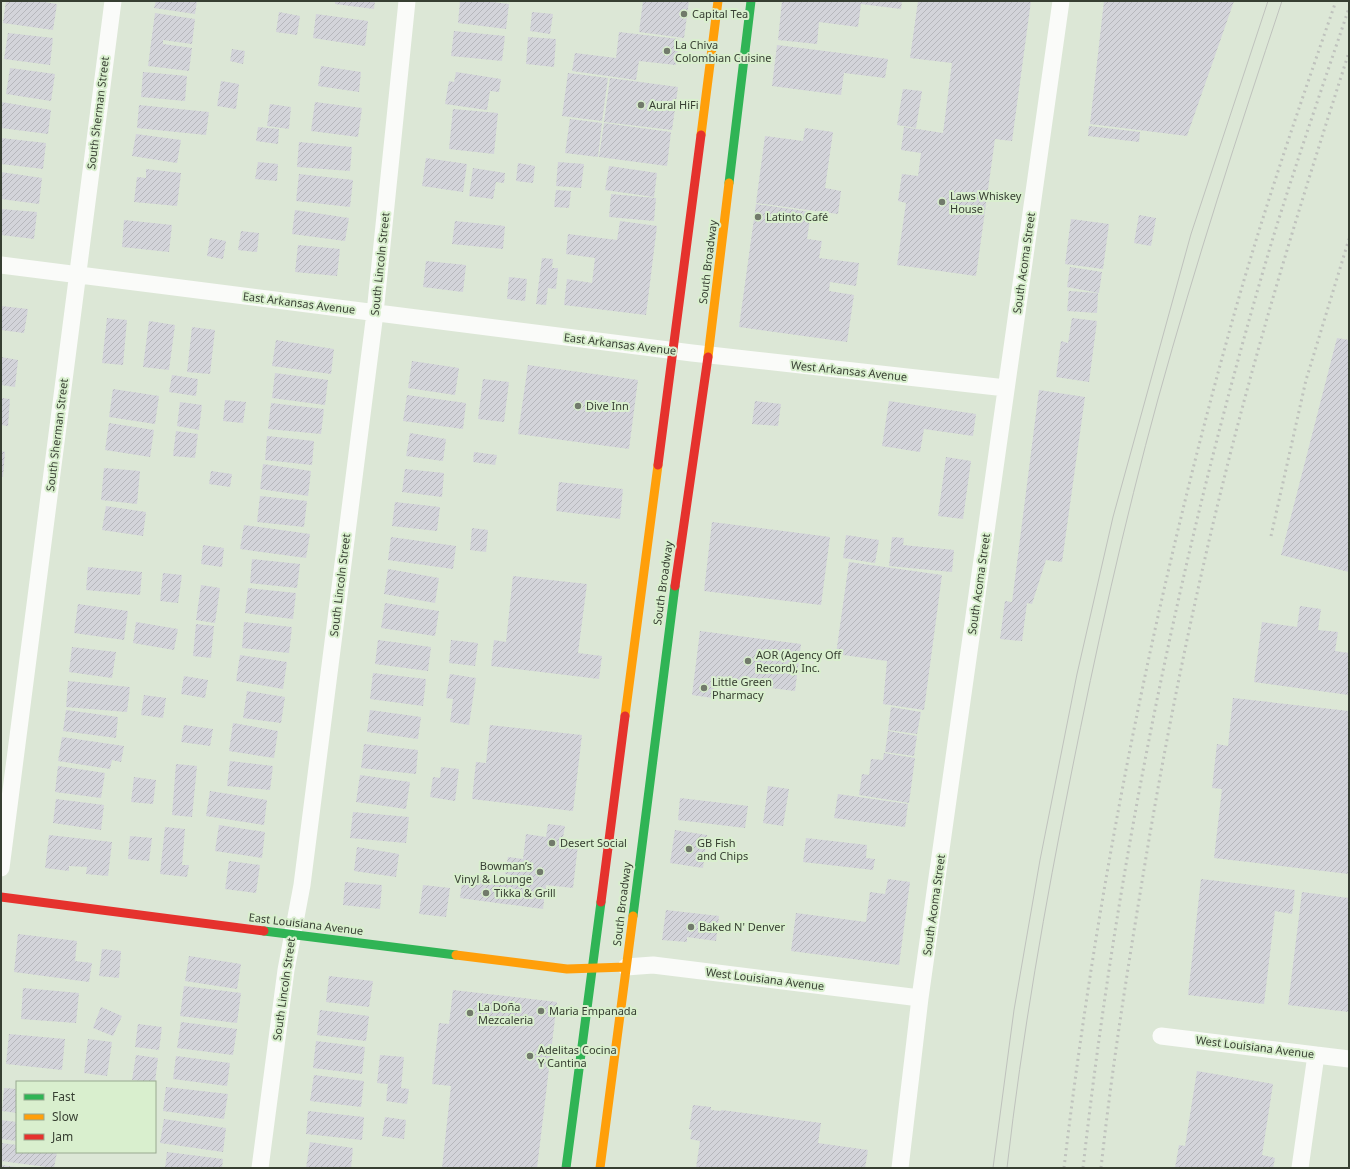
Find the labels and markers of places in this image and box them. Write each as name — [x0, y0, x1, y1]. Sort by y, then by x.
place label: Capital Tea — [692, 6, 748, 21]
marker: Capital Tea — [679, 9, 689, 19]
place label: La Chiva Colombian Cuisine — [675, 37, 772, 65]
marker: La Chiva Colombian Cuisine — [662, 46, 672, 56]
place label: Aural HiFi — [649, 97, 699, 112]
marker: Aural HiFi — [636, 100, 646, 110]
place label: Laws Whiskey House — [950, 188, 1022, 216]
marker: Laws Whiskey House — [937, 197, 947, 207]
place label: Latinto Café — [766, 209, 828, 224]
marker: Latinto Café — [753, 212, 763, 222]
place label: Dive Inn — [586, 398, 629, 413]
marker: Dive Inn — [573, 401, 583, 411]
place label: AOR (Agency Off Record), Inc. — [756, 647, 843, 675]
marker: AOR (Agency Off Record), Inc. — [743, 656, 753, 666]
place label: Little Green Pharmacy — [712, 674, 772, 702]
marker: Little Green Pharmacy — [699, 683, 709, 693]
place label: Desert Social — [560, 835, 627, 850]
place label: GB Fish and Chips — [697, 835, 748, 863]
marker: Desert Social — [547, 838, 557, 848]
marker: GB Fish and Chips — [684, 844, 694, 854]
place label: Bowman’s Vinyl & Lounge — [455, 858, 532, 886]
marker: Bowman’s Vinyl & Lounge — [535, 867, 545, 877]
place label: Tikka & Grill — [494, 885, 556, 900]
marker: Tikka & Grill — [481, 888, 491, 898]
place label: Baked N' Denver — [699, 919, 786, 934]
marker: Baked N' Denver — [686, 922, 696, 932]
place label: La Doña Mezcaleria — [478, 999, 533, 1027]
place label: Maria Empanada — [549, 1003, 637, 1018]
marker: Maria Empanada — [536, 1006, 546, 1016]
marker: La Doña Mezcaleria — [465, 1008, 475, 1018]
place label: Adelitas Cocina Y Cantina — [538, 1042, 617, 1070]
marker: Adelitas Cocina Y Cantina — [525, 1051, 535, 1061]

